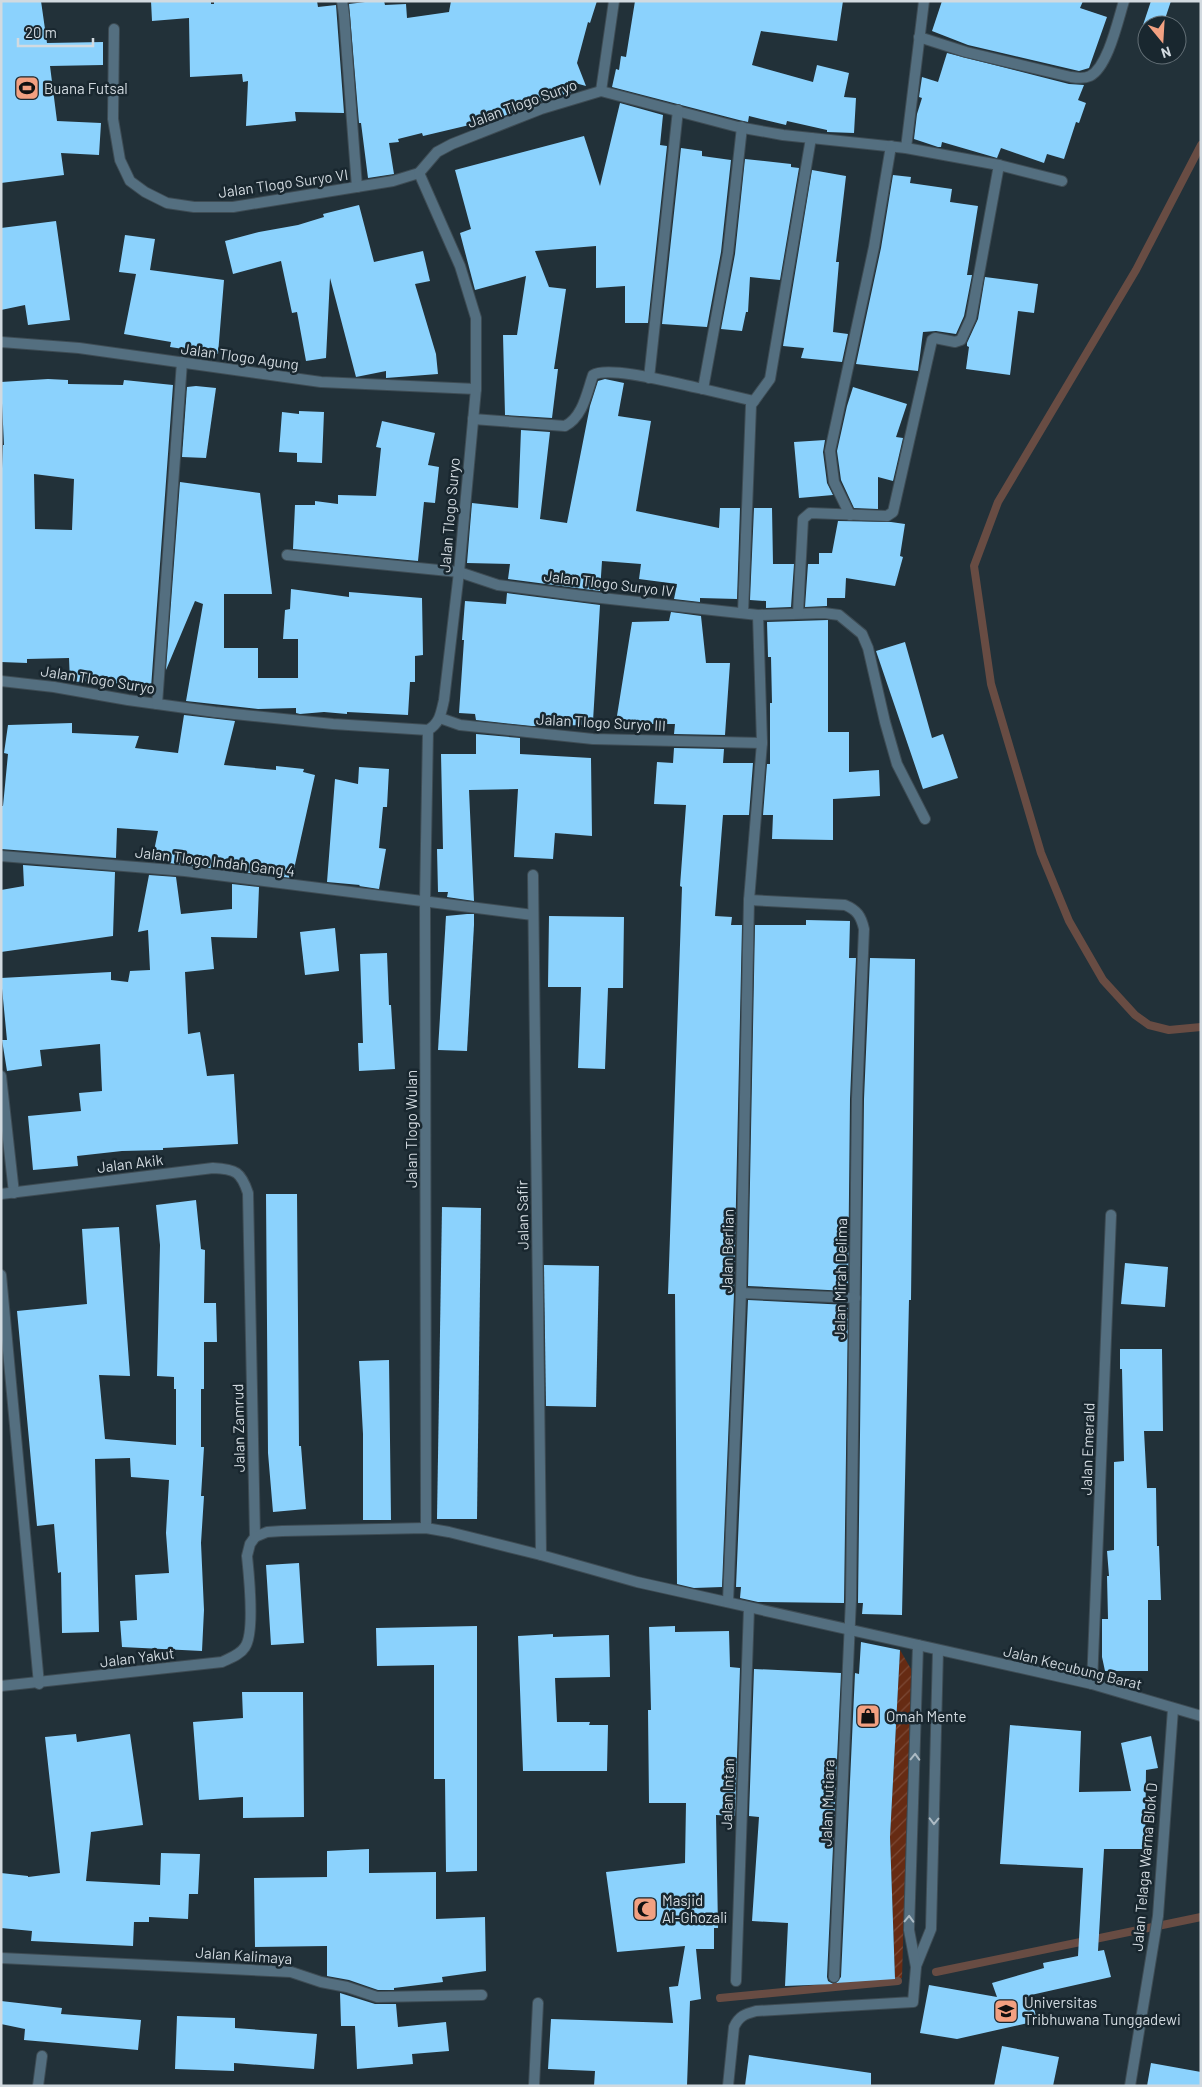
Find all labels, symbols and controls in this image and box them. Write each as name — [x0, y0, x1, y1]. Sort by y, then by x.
scale bar — [18, 15, 92, 47]
north arrow — [1137, 15, 1187, 65]
text: 20 m — [25, 23, 57, 41]
text: N — [1159, 43, 1173, 62]
sports icon: Buana Futsal — [14, 75, 40, 101]
street label: Jalan Tlogo Suryo — [465, 75, 579, 131]
place label: Buana Futsal — [44, 79, 128, 97]
street label: Jalan Tlogo Suryo VI — [217, 165, 349, 201]
street label: Jalan Tlogo Agung — [180, 339, 300, 373]
street label: Jalan Tlogo Suryo — [435, 457, 463, 573]
street label: Jalan Tlogo Suryo IV — [543, 566, 675, 600]
street label: Jalan Tlogo Suryo — [40, 661, 156, 697]
street label: Jalan Tlogo Suryo III — [536, 710, 666, 734]
street label: Jalan Tlogo Indah Gang 4 — [134, 842, 296, 880]
street label: Jalan Tlogo Wulan — [402, 1070, 420, 1188]
street label: Jalan Akik — [96, 1150, 165, 1176]
street label: Jalan Safir — [512, 1180, 532, 1250]
street label: Jalan Berlian — [717, 1209, 737, 1293]
street label: Jalan Mirah Delima — [830, 1218, 850, 1340]
street label: Jalan Zamrud — [228, 1384, 248, 1472]
street label: Jalan Emerald — [1076, 1402, 1098, 1496]
street label: Jalan Kecubung Barat — [1002, 1641, 1144, 1693]
street label: Jalan Yakut — [99, 1643, 175, 1671]
shop icon: Omah Mente — [855, 1703, 881, 1729]
place label: Omah Mente — [886, 1707, 967, 1725]
one-way arrow — [909, 1753, 920, 1761]
street label: Jalan Intan — [717, 1758, 737, 1830]
street label: Jalan Mutiara — [816, 1759, 838, 1847]
street label: Jalan Telaga Warna Blok D — [1128, 1782, 1160, 1952]
one-way arrow — [928, 1817, 939, 1825]
place label: Masjid Al-Ghozali — [662, 1891, 727, 1926]
mosque icon: Masjid Al-Ghozali — [632, 1896, 658, 1922]
one-way arrow — [904, 1915, 914, 1923]
street label: Jalan Kalimaya — [195, 1943, 293, 1967]
place label: Universitas Tribhuwana Tunggadewi — [1024, 1993, 1181, 2028]
school or university icon: Universitas Tribhuwana Tunggadewi — [993, 1998, 1019, 2024]

